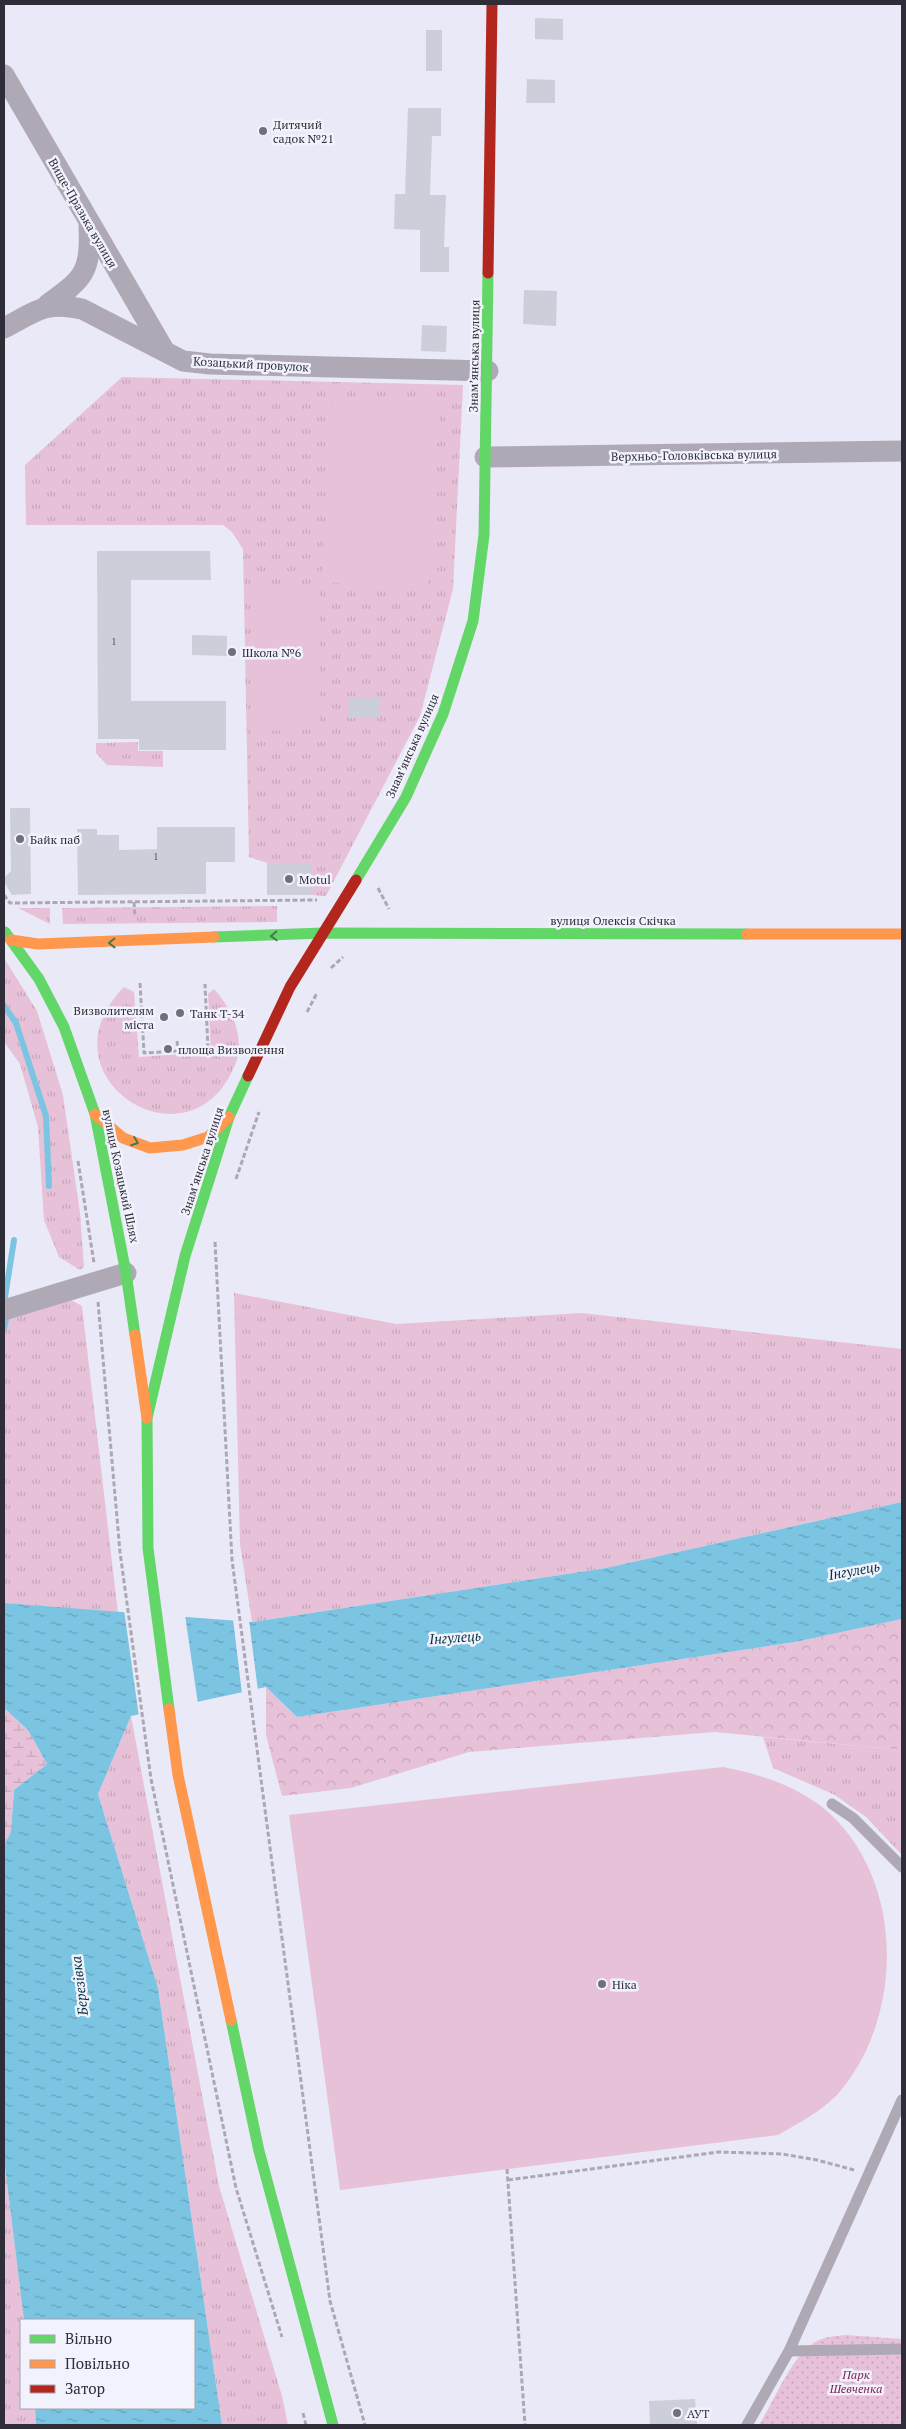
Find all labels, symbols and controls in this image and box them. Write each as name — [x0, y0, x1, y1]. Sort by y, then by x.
place label: Дитячий садок №21 — [273, 117, 334, 146]
marker: Дитячий садок №21 — [257, 125, 269, 137]
street label: Вище-Празька вулиця — [45, 155, 121, 271]
street label: Знамʼянська вулиця — [466, 299, 482, 413]
street label: Козацький провулок — [193, 353, 310, 375]
street label: Верхньо-Головківська вулиця — [611, 446, 777, 464]
house number: 1 — [111, 635, 117, 648]
place label: Школа №6 — [242, 645, 302, 660]
marker: Школа №6 — [226, 646, 238, 658]
street label: Знамʼянська вулиця — [382, 691, 442, 801]
place label: Байк паб — [30, 832, 80, 847]
marker: Байк паб — [14, 833, 26, 845]
house number: 1 — [153, 850, 159, 863]
place label: Motul — [299, 872, 331, 887]
marker: Motul — [283, 873, 295, 885]
street label: вулиця Олексія Скічка — [550, 913, 676, 928]
one-way arrow — [270, 930, 278, 941]
one-way arrow — [108, 937, 116, 948]
place label: Визволителям міста — [74, 1003, 154, 1032]
place label: Танк Т-34 — [190, 1006, 245, 1021]
marker: Танк Т-34 — [174, 1007, 186, 1019]
marker: Визволителям міста — [158, 1011, 170, 1023]
place label: площа Визволення — [178, 1042, 284, 1057]
marker: площа Визволення — [162, 1043, 174, 1055]
street label: Знамʼянська вулиця — [177, 1105, 227, 1217]
street label: вулиця Козацький Шлях — [100, 1108, 143, 1245]
one-way arrow — [130, 1136, 138, 1146]
water label: Інгулець — [826, 1556, 881, 1584]
water label: Інгулець — [428, 1626, 481, 1648]
water label: Березівка — [66, 1955, 92, 2018]
place label: Ніка — [612, 1977, 637, 1992]
marker: Ніка — [596, 1978, 608, 1990]
legend — [20, 2319, 195, 2409]
text: Вільно — [65, 2328, 112, 2348]
text: Повільно — [65, 2353, 130, 2373]
park label: Парк Шевченка — [829, 2367, 882, 2396]
text: Затор — [65, 2378, 105, 2398]
place label: АУТ — [687, 2406, 710, 2421]
marker: АУТ — [671, 2407, 683, 2419]

